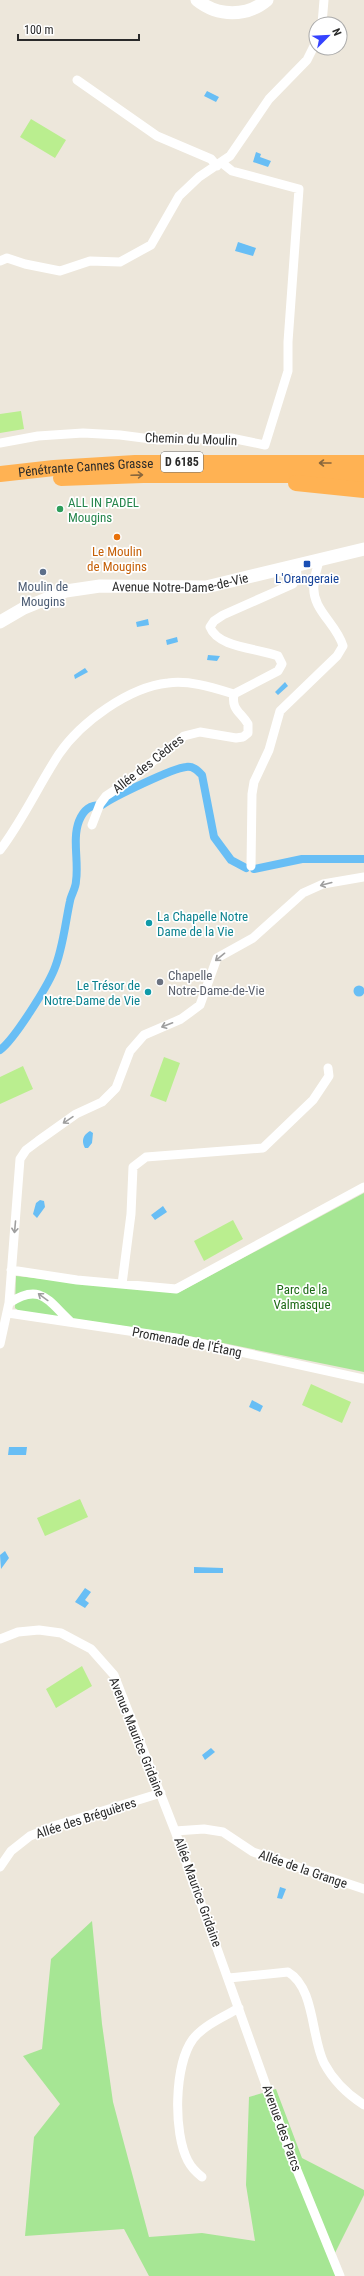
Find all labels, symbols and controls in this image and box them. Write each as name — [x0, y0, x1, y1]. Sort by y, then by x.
scale bar — [18, 16, 139, 42]
north arrow — [308, 16, 348, 56]
text: 100 m — [24, 23, 54, 37]
text: N — [329, 26, 344, 38]
street label: Chemin du Moulin — [145, 430, 237, 448]
road number: D 6185 — [161, 452, 203, 472]
street label: Pénétrante Cannes Grasse — [17, 455, 153, 479]
one-way arrow — [319, 459, 332, 467]
one-way arrow — [130, 471, 143, 479]
place label: ALL IN PADEL Mougins — [68, 495, 139, 525]
marker: ALL IN PADEL Mougins — [55, 504, 65, 514]
marker: Le Moulin de Mougins — [112, 532, 122, 542]
place label: Le Moulin de Mougins — [87, 544, 147, 574]
marker: L'Orangeraie — [302, 559, 312, 569]
marker: Moulin de Mougins — [38, 567, 48, 577]
street label: Avenue Notre-Dame-de-Vie — [112, 570, 250, 595]
place label: L'Orangeraie — [275, 571, 339, 586]
place label: Moulin de Mougins — [18, 579, 68, 609]
street label: Allée des Cèdres — [110, 732, 187, 796]
one-way arrow — [320, 881, 333, 889]
place label: La Chapelle Notre Dame de la Vie — [157, 909, 248, 939]
marker: La Chapelle Notre Dame de la Vie — [144, 918, 154, 928]
one-way arrow — [215, 953, 226, 961]
place label: Chapelle Notre-Dame-de-Vie — [168, 968, 264, 998]
marker: Chapelle Notre-Dame-de-Vie — [155, 977, 165, 987]
place label: Le Trésor de Notre-Dame de Vie — [44, 978, 140, 1008]
marker: Le Trésor de Notre-Dame de Vie — [143, 987, 153, 997]
one-way arrow — [162, 1022, 174, 1030]
one-way arrow — [63, 1116, 74, 1124]
one-way arrow — [11, 1220, 19, 1233]
park label: Parc de la Valmasque — [273, 1282, 331, 1312]
one-way arrow — [37, 1293, 48, 1301]
street label: Promenade de l'Étang — [131, 1324, 243, 1360]
street label: Avenue Maurice Gridaine — [106, 1675, 168, 1799]
street label: Allée des Bréguières — [34, 1795, 138, 1841]
street label: Allée Maurice Gridaine — [171, 1835, 225, 1949]
street label: Allée de la Grange — [257, 1847, 349, 1891]
street label: Avenue des Parcs — [259, 2083, 305, 2173]

